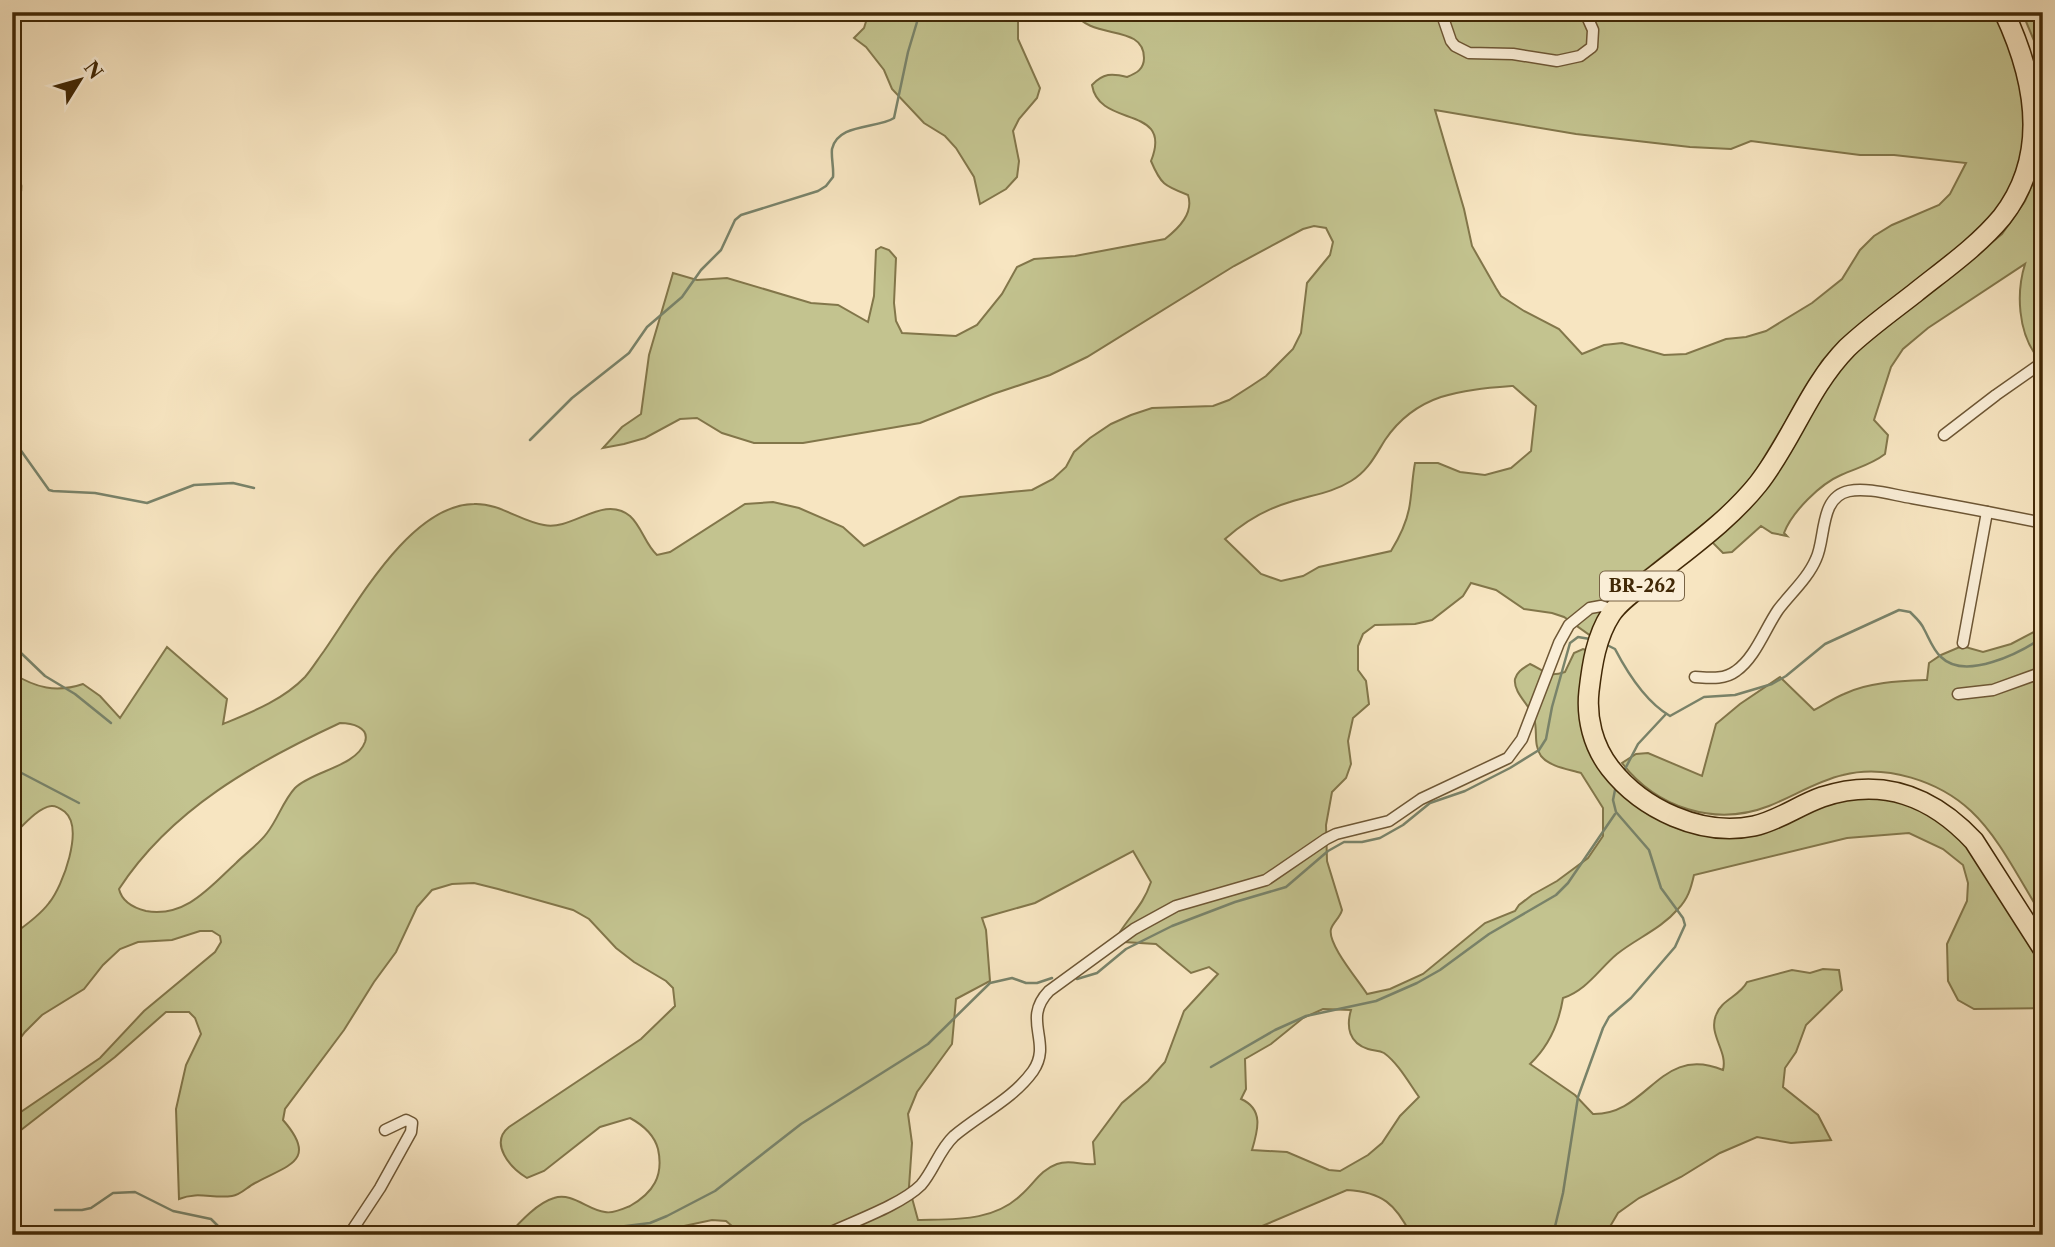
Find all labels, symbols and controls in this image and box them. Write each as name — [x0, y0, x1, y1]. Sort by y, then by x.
north arrow — [46, 46, 116, 116]
text: N — [79, 57, 107, 84]
road number: BR-262 — [1600, 572, 1684, 600]

